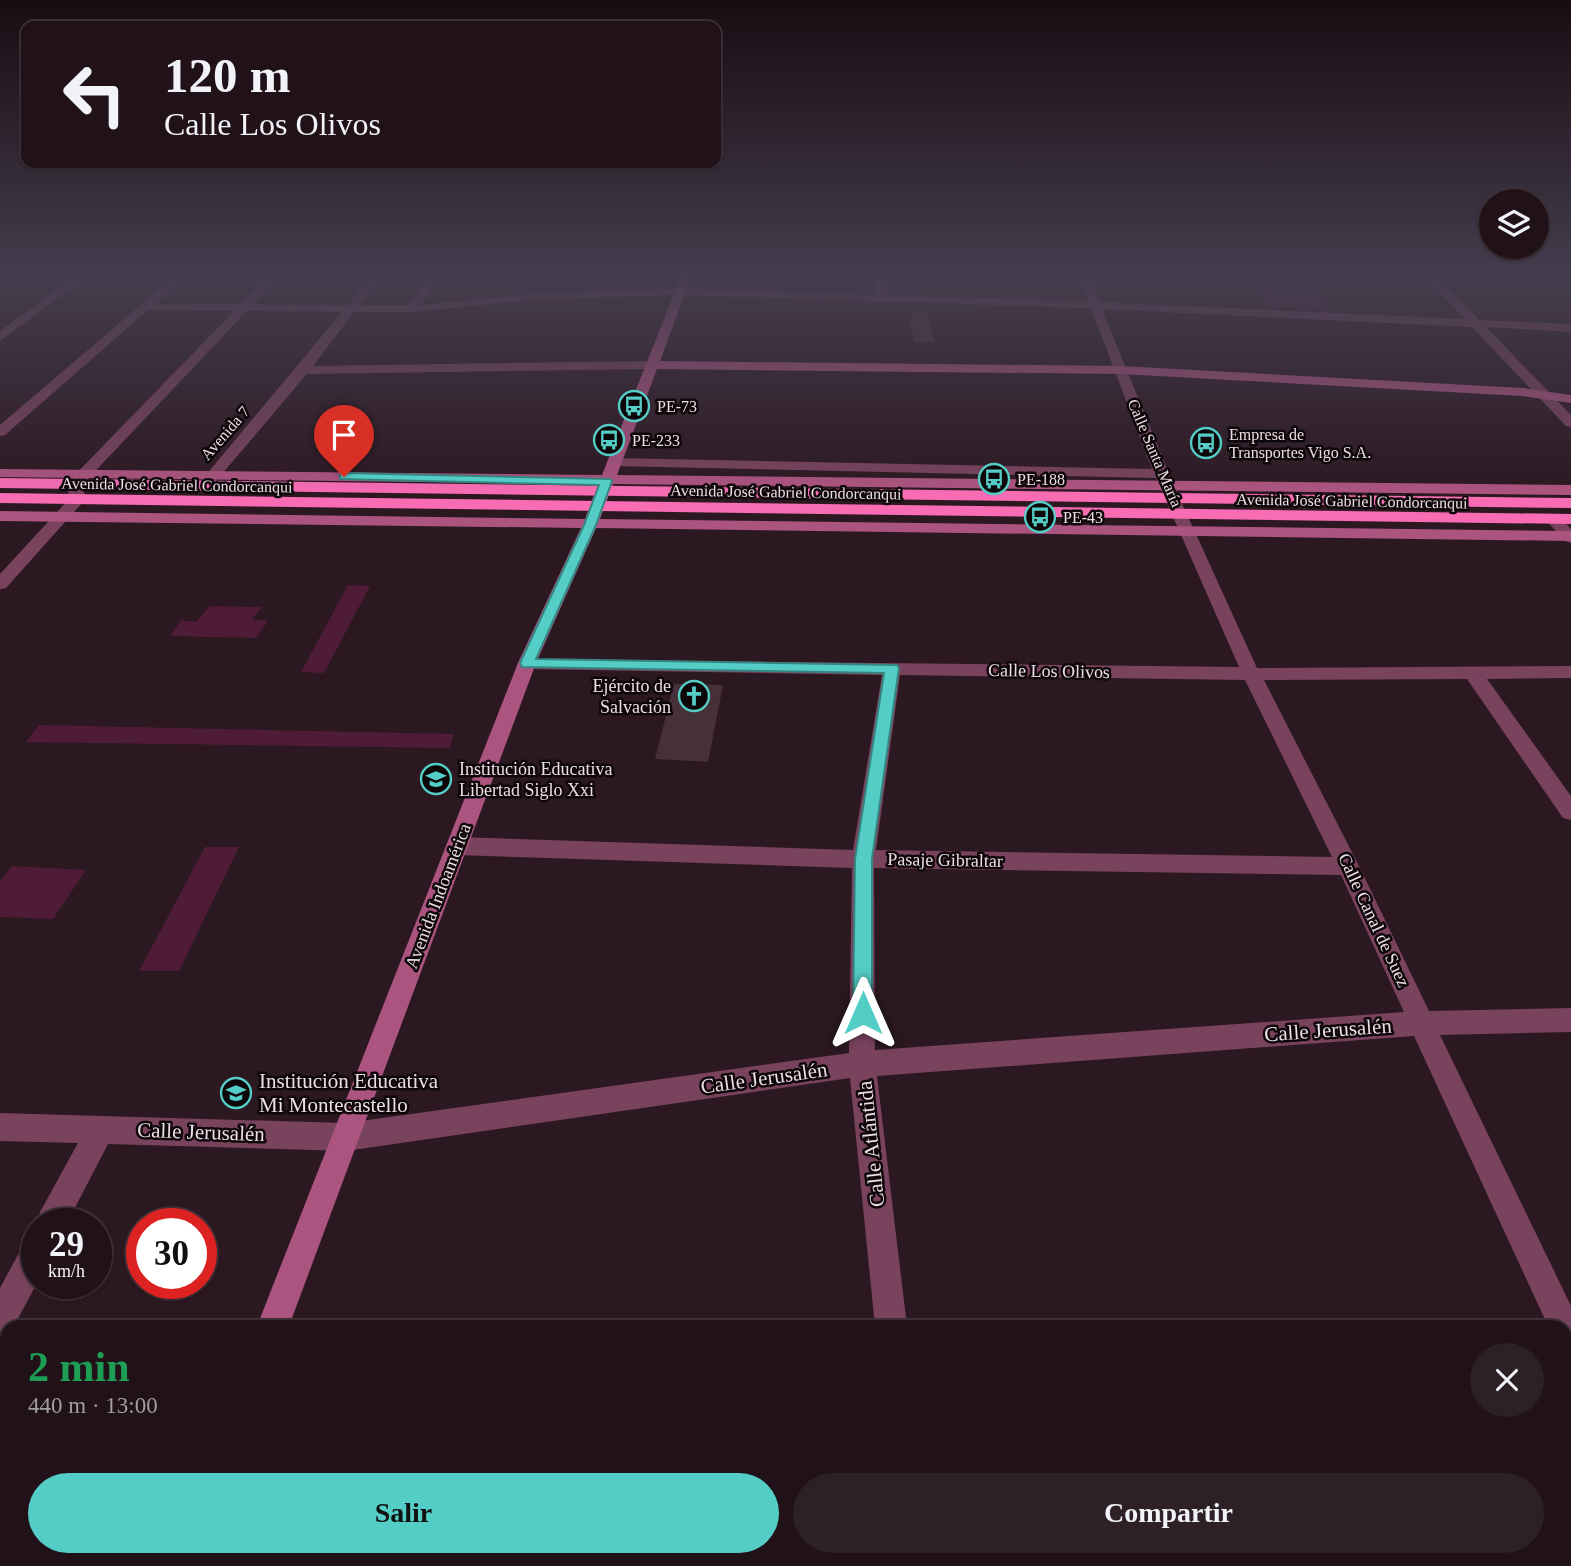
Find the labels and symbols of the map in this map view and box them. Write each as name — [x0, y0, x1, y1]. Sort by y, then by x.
bus stop icon: PE-73 — [617, 389, 651, 423]
street label: Calle Santa María — [1125, 397, 1185, 509]
place label: PE-73 — [657, 398, 697, 415]
street label: Avenida 7 — [197, 403, 253, 463]
pin — [314, 405, 374, 477]
bus stop icon: PE-233 — [592, 423, 626, 457]
bus stop icon: Empresa de Transportes Vigo S.A. — [1189, 426, 1223, 460]
place label: Empresa de Transportes Vigo S.A. — [1229, 426, 1371, 462]
place label: PE-233 — [632, 432, 680, 449]
bus stop icon: PE-188 — [977, 462, 1011, 496]
place label: PE-188 — [1017, 471, 1065, 488]
street label: Avenida José Gabriel Condorcanqui — [61, 474, 293, 497]
street label: Avenida José Gabriel Condorcanqui — [670, 481, 902, 504]
street label: Avenida José Gabriel Condorcanqui — [1236, 490, 1468, 513]
bus stop icon: PE-43 — [1023, 500, 1057, 534]
place label: PE-43 — [1063, 509, 1103, 526]
street label: Calle Los Olivos — [988, 660, 1110, 682]
place label: Ejército de Salvación — [593, 676, 671, 717]
church icon: Ejército de Salvación — [677, 679, 711, 713]
place label: Institución Educativa Libertad Siglo Xxi — [459, 759, 612, 800]
school or university icon: Institución Educativa Libertad Siglo Xxi — [419, 762, 453, 796]
street label: Avenida Indoamérica — [401, 820, 475, 972]
street label: Pasaje Gibraltar — [887, 849, 1003, 871]
street label: Calle Canal de Suez — [1334, 850, 1414, 990]
position arrow — [826, 976, 900, 1050]
street label: Calle Jerusalén — [1263, 1014, 1393, 1046]
street label: Calle Jerusalén — [699, 1057, 829, 1099]
place label: Institución Educativa Mi Montecastello — [259, 1069, 439, 1117]
school or university icon: Institución Educativa Mi Montecastello — [219, 1076, 253, 1110]
street label: Calle Atlántida — [852, 1079, 890, 1208]
street label: Calle Jerusalén — [137, 1118, 266, 1146]
speed limit sign: 30 — [126, 1208, 217, 1299]

